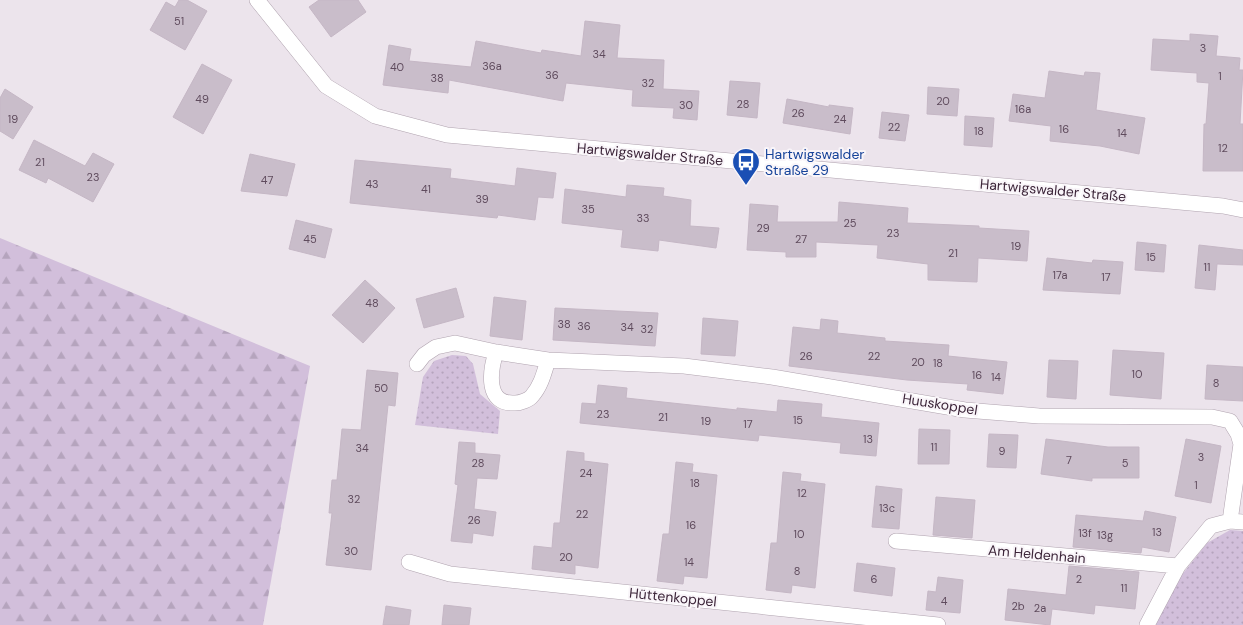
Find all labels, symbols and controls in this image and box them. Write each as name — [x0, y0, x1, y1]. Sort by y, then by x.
house number: 51 — [174, 14, 184, 28]
house number: 3 — [1200, 41, 1206, 55]
house number: 34 — [592, 47, 606, 61]
house number: 36a — [482, 59, 502, 73]
house number: 40 — [390, 60, 404, 74]
house number: 36 — [545, 68, 559, 82]
house number: 1 — [1218, 69, 1222, 83]
house number: 38 — [430, 71, 444, 85]
house number: 32 — [642, 76, 654, 90]
house number: 49 — [195, 92, 209, 106]
house number: 20 — [936, 94, 950, 108]
house number: 28 — [737, 97, 749, 111]
house number: 30 — [679, 98, 693, 112]
house number: 16a — [1015, 102, 1031, 116]
house number: 26 — [791, 106, 805, 120]
house number: 19 — [8, 112, 18, 126]
house number: 24 — [834, 112, 847, 126]
house number: 22 — [888, 120, 900, 134]
house number: 16 — [1059, 122, 1069, 136]
house number: 18 — [974, 124, 984, 138]
house number: 14 — [1117, 126, 1127, 140]
street label: Hartwigswalder Straße — [576, 139, 724, 169]
house number: 12 — [1218, 141, 1228, 155]
place label: Hartwigswalder Straße 29 — [765, 145, 865, 179]
bus stop icon: Hartwigswalder Straße 29 — [731, 147, 761, 186]
house number: 21 — [35, 155, 45, 169]
house number: 23 — [87, 170, 99, 184]
house number: 47 — [261, 173, 273, 187]
street label: Hartwigswalder Straße — [979, 175, 1127, 205]
house number: 43 — [365, 177, 379, 191]
house number: 41 — [421, 182, 431, 196]
house number: 39 — [475, 192, 489, 206]
house number: 35 — [581, 202, 595, 216]
house number: 33 — [636, 211, 650, 225]
house number: 25 — [843, 216, 857, 230]
house number: 29 — [756, 221, 770, 235]
house number: 23 — [887, 226, 899, 240]
house number: 45 — [303, 232, 317, 246]
house number: 27 — [795, 232, 807, 246]
house number: 19 — [1011, 239, 1021, 253]
house number: 21 — [948, 246, 958, 260]
house number: 15 — [1146, 250, 1156, 264]
house number: 11 — [1204, 260, 1210, 274]
house number: 17a — [1053, 268, 1067, 282]
house number: 17 — [1101, 270, 1111, 284]
house number: 48 — [365, 296, 379, 310]
house number: 38 — [557, 317, 571, 331]
house number: 36 — [577, 319, 591, 333]
house number: 34 — [620, 320, 634, 334]
house number: 32 — [641, 322, 653, 336]
house number: 26 — [799, 349, 813, 363]
house number: 22 — [868, 349, 880, 363]
house number: 20 — [911, 355, 925, 369]
house number: 18 — [933, 356, 943, 370]
house number: 10 — [1132, 367, 1142, 381]
house number: 16 — [972, 368, 982, 382]
house number: 14 — [991, 370, 1001, 384]
house number: 8 — [1213, 376, 1219, 390]
house number: 50 — [374, 381, 388, 395]
street label: Huuskoppel — [901, 389, 979, 419]
house number: 23 — [597, 407, 609, 421]
house number: 21 — [658, 410, 668, 424]
house number: 15 — [793, 413, 803, 427]
house number: 19 — [701, 414, 711, 428]
house number: 17 — [743, 417, 753, 431]
house number: 13 — [863, 432, 873, 446]
house number: 11 — [931, 440, 937, 454]
house number: 34 — [355, 441, 369, 455]
house number: 9 — [999, 444, 1006, 458]
house number: 3 — [1198, 450, 1204, 464]
house number: 7 — [1066, 453, 1072, 467]
house number: 28 — [472, 456, 484, 470]
house number: 5 — [1122, 456, 1129, 470]
house number: 24 — [580, 466, 593, 480]
house number: 18 — [690, 476, 700, 490]
house number: 1 — [1194, 478, 1198, 492]
house number: 12 — [797, 486, 807, 500]
house number: 32 — [348, 492, 360, 506]
house number: 13c — [879, 501, 895, 515]
house number: 22 — [576, 507, 588, 521]
house number: 26 — [467, 513, 481, 527]
house number: 16 — [686, 518, 696, 532]
house number: 13 — [1152, 525, 1162, 539]
house number: 13f — [1078, 526, 1092, 540]
house number: 10 — [794, 527, 804, 541]
house number: 13g — [1097, 528, 1113, 542]
street label: Am Heldenhain — [987, 541, 1087, 567]
house number: 30 — [344, 544, 358, 558]
house number: 20 — [559, 550, 573, 564]
house number: 14 — [684, 555, 694, 569]
house number: 8 — [794, 564, 800, 578]
house number: 6 — [871, 572, 878, 586]
house number: 2 — [1076, 572, 1082, 586]
house number: 11 — [1121, 581, 1127, 595]
street label: Hüttenkoppel — [628, 583, 718, 611]
house number: 4 — [941, 594, 948, 608]
house number: 2b — [1011, 599, 1025, 613]
house number: 2a — [1034, 601, 1046, 615]

